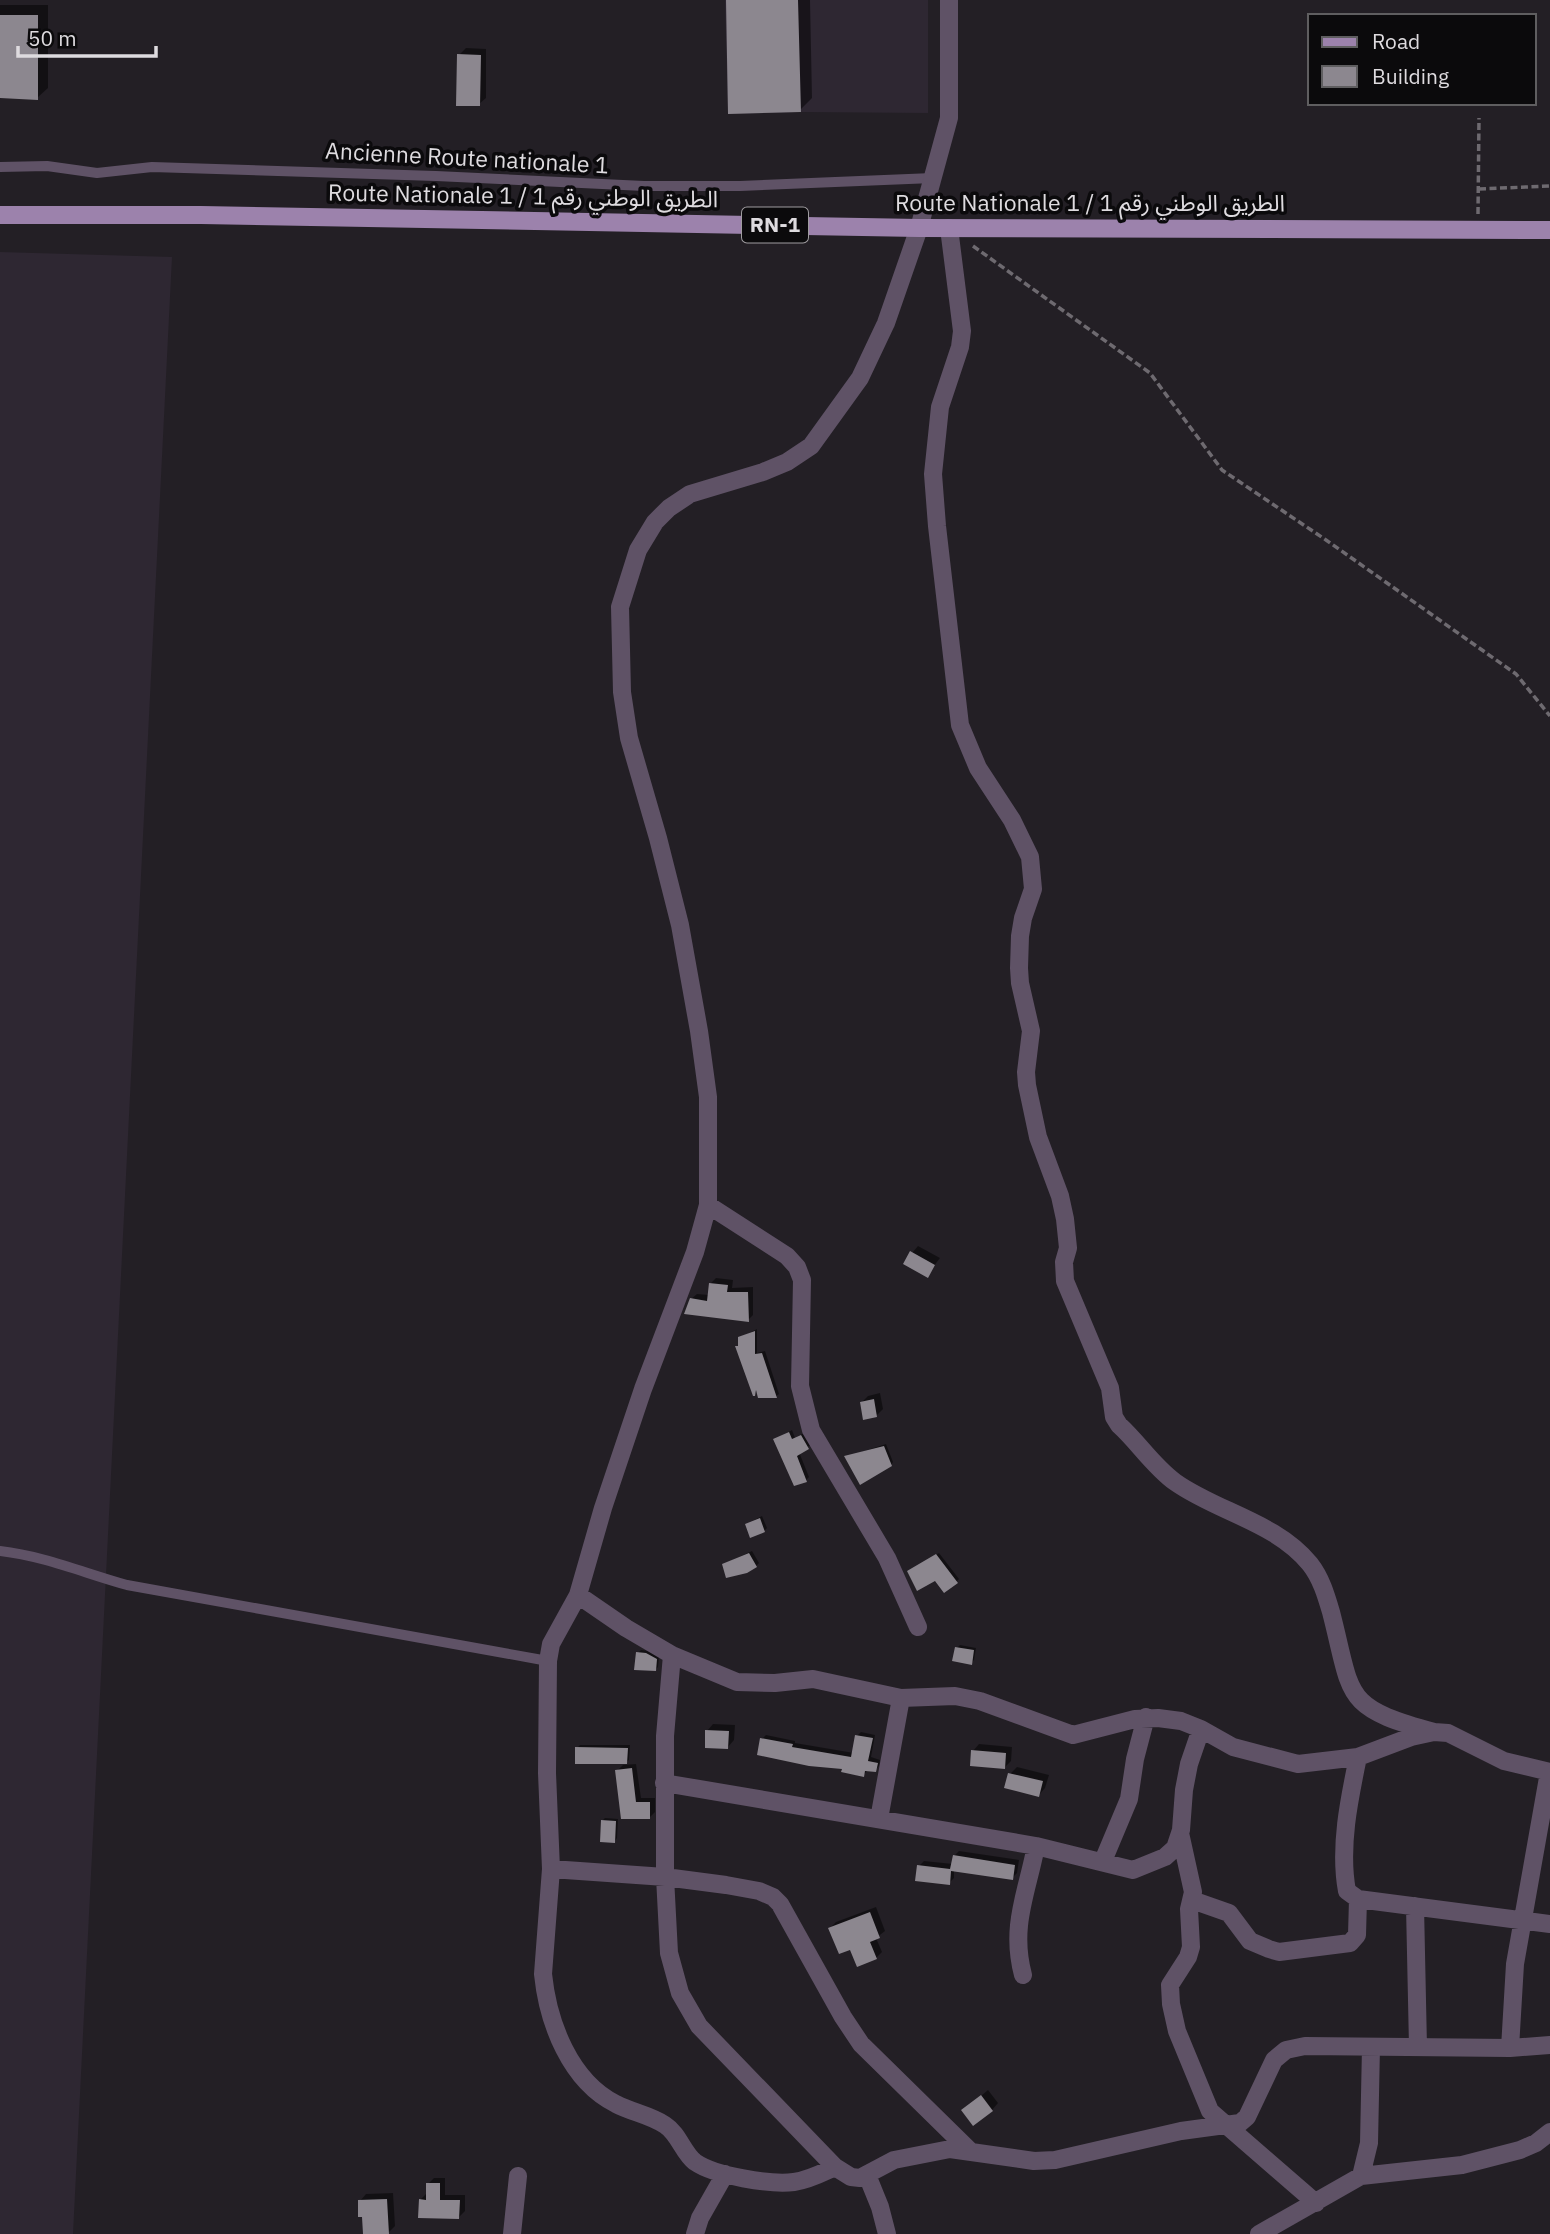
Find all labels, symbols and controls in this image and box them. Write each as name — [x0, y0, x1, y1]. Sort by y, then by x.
scale bar — [18, 14, 156, 58]
legend — [1308, 14, 1536, 105]
text: 50 m — [28, 24, 77, 52]
text: Road — [1372, 27, 1420, 55]
text: Building — [1372, 62, 1449, 90]
street label: Ancienne Route nationale 1 — [325, 135, 610, 179]
street label: Route Nationale 1 / الطريق الوطني رقم 1 — [328, 177, 718, 217]
street label: Route Nationale 1 / الطريق الوطني رقم 1 — [895, 187, 1285, 220]
road number: RN-1 — [742, 208, 808, 243]

